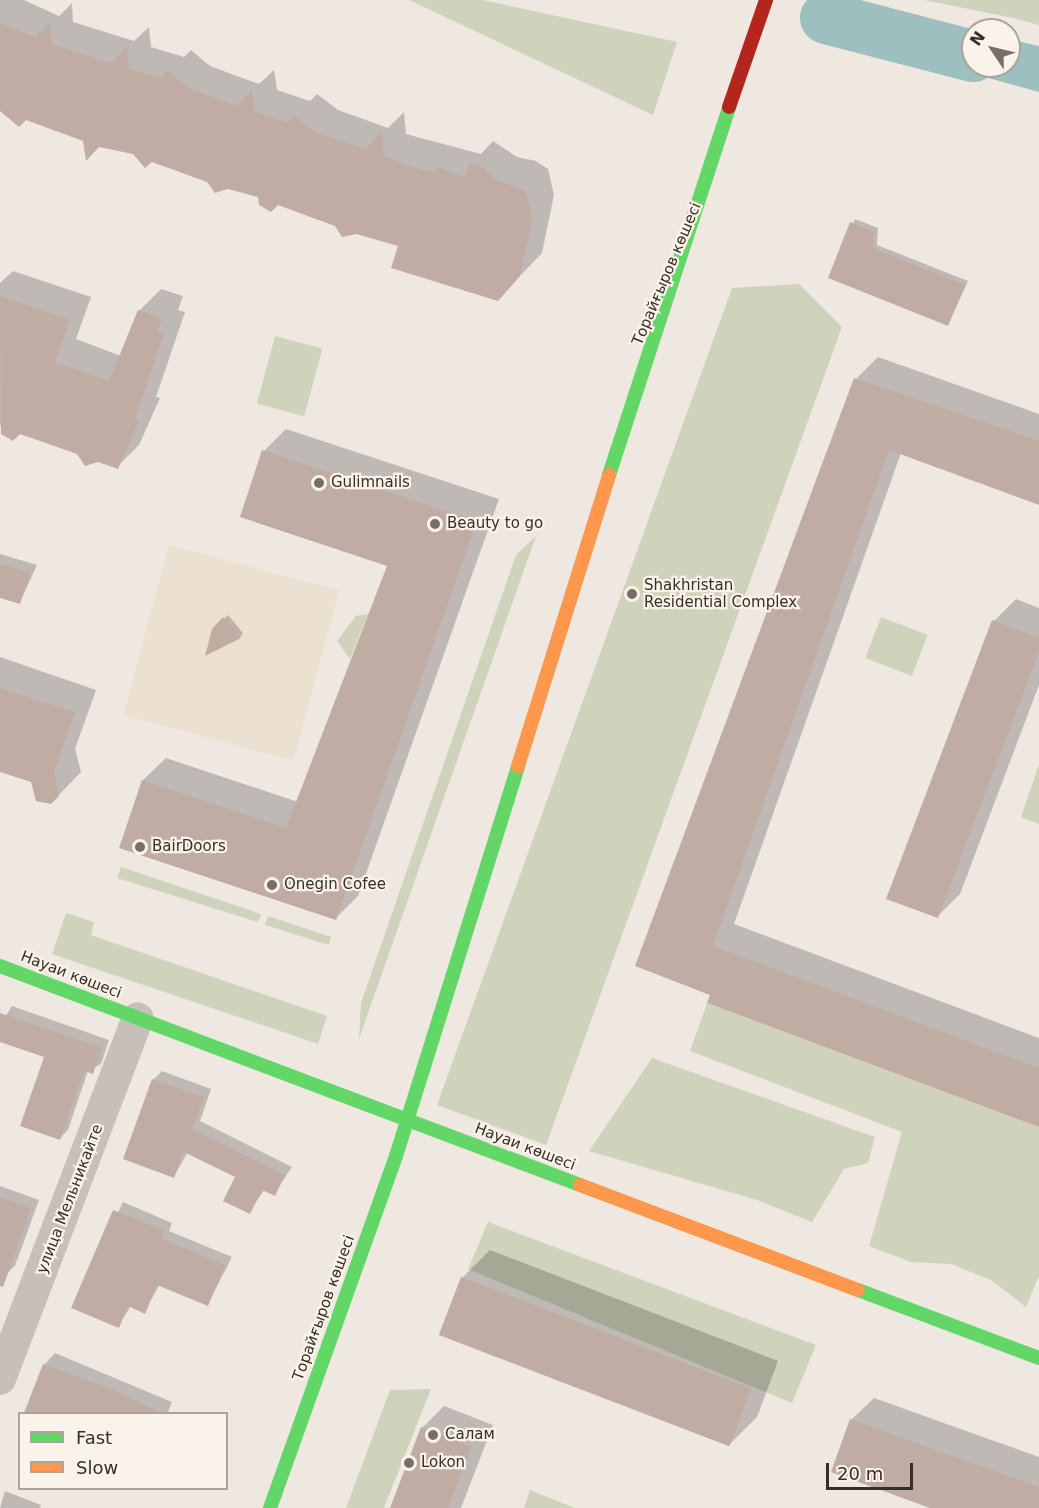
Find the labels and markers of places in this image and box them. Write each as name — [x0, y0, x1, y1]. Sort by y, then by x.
place label: Gulimnails — [331, 474, 410, 492]
marker: Gulimnails — [312, 476, 326, 490]
place label: Beauty to go — [447, 515, 543, 533]
marker: Beauty to go — [428, 517, 442, 531]
place label: Shakhristan Residential Complex — [644, 576, 797, 611]
marker: Shakhristan Residential Complex — [625, 587, 639, 601]
place label: BairDoors — [152, 838, 226, 856]
marker: BairDoors — [133, 840, 147, 854]
place label: Onegin Cofee — [284, 876, 386, 894]
marker: Onegin Cofee — [265, 878, 279, 892]
place label: Салам — [445, 1426, 495, 1444]
marker: Салам — [426, 1428, 440, 1442]
place label: Lokon — [421, 1454, 465, 1472]
marker: Lokon — [402, 1456, 416, 1470]

